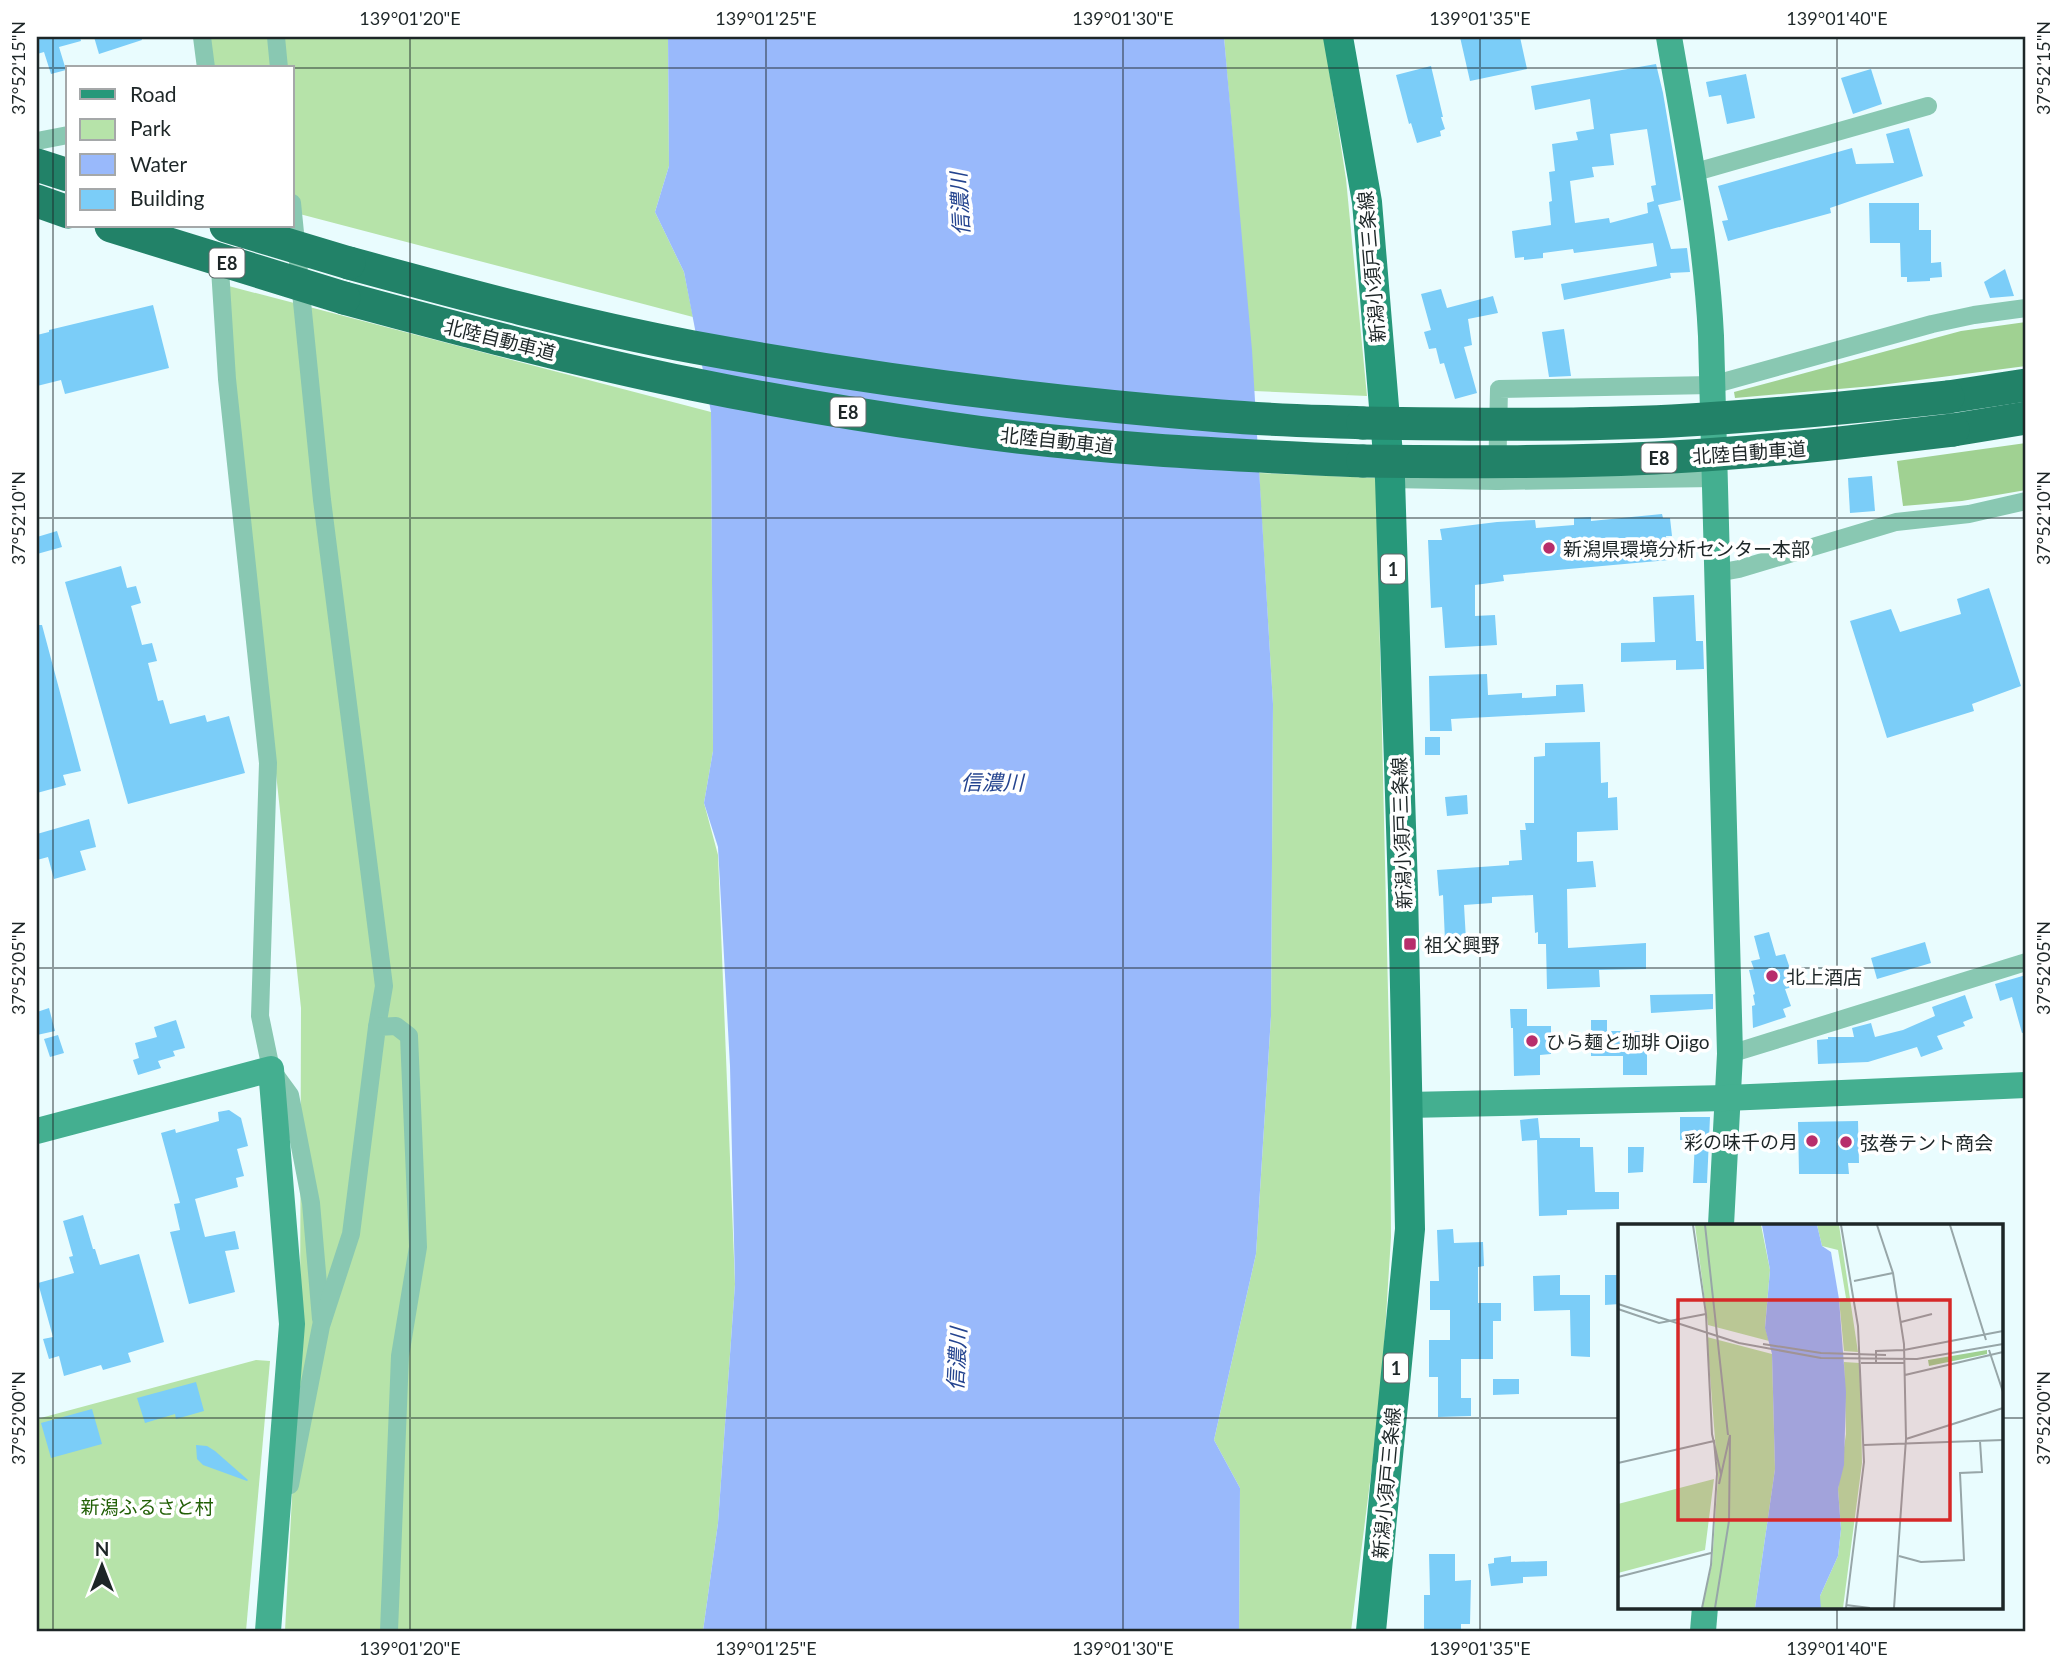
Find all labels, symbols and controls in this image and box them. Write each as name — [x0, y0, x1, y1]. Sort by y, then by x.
text: 139°01'20"E — [359, 7, 461, 29]
text: 139°01'25"E — [715, 7, 817, 29]
text: 139°01'30"E — [1072, 7, 1174, 29]
text: 139°01'35"E — [1429, 7, 1531, 29]
text: 139°01'40"E — [1786, 7, 1888, 29]
text: 37°52'15"N — [7, 21, 29, 115]
text: 37°52'15"N — [2032, 21, 2054, 115]
legend — [66, 66, 294, 228]
text: Road — [130, 81, 177, 106]
text: Park — [130, 115, 171, 140]
text: Water — [130, 151, 187, 176]
water label: 信濃川 — [945, 170, 973, 236]
text: Building — [130, 185, 205, 210]
street label: 新潟小須戸三条線 — [1353, 190, 1389, 344]
road number: E8 — [210, 248, 244, 278]
street label: 北陸自動車道 — [442, 314, 558, 364]
road number: E8 — [830, 398, 866, 426]
street label: 北陸自動車道 — [999, 423, 1115, 457]
street label: 北陸自動車道 — [1691, 437, 1807, 467]
road number: E8 — [1642, 444, 1676, 472]
text: 37°52'10"N — [7, 471, 29, 565]
text: 37°52'10"N — [2032, 471, 2054, 565]
place label: 新潟県環境分析センター本部 — [1563, 537, 1810, 560]
marker: 新潟県環境分析センター本部 — [1541, 540, 1557, 556]
road number: 1 — [1381, 554, 1405, 584]
street label: 新潟小須戸三条線 — [1387, 757, 1415, 909]
water label: 信濃川 — [961, 769, 1025, 794]
text: 37°52'05"N — [7, 921, 29, 1015]
text: 37°52'05"N — [2032, 921, 2054, 1015]
place label: 祖父興野 — [1424, 933, 1500, 956]
marker: 祖父興野 — [1402, 936, 1418, 952]
place label: 北上酒店 — [1786, 965, 1862, 988]
marker: 北上酒店 — [1764, 968, 1780, 984]
place label: ひら麺と珈琲 Ojigo — [1546, 1030, 1710, 1053]
marker: ひら麺と珈琲 Ojigo — [1524, 1033, 1540, 1049]
place label: 彩の味千の月 — [1684, 1130, 1798, 1153]
place label: 弦巻テント商会 — [1860, 1131, 1993, 1154]
marker: 彩の味千の月 — [1804, 1133, 1820, 1149]
marker: 弦巻テント商会 — [1838, 1134, 1854, 1150]
inset map — [1618, 1224, 2004, 1608]
water label: 信濃川 — [942, 1325, 970, 1391]
road number: 1 — [1384, 1353, 1408, 1382]
text: 37°52'00"N — [7, 1371, 29, 1465]
text: 37°52'00"N — [2032, 1371, 2054, 1465]
street label: 新潟小須戸三条線 — [1368, 1406, 1404, 1560]
park label: 新潟ふるさと村 — [80, 1495, 214, 1518]
north arrow — [66, 1532, 136, 1602]
text: N — [95, 1537, 109, 1560]
text: 139°01'20"E — [359, 1637, 461, 1659]
text: 139°01'25"E — [715, 1637, 817, 1659]
text: 139°01'30"E — [1072, 1637, 1174, 1659]
text: 139°01'35"E — [1429, 1637, 1531, 1659]
text: 139°01'40"E — [1786, 1637, 1888, 1659]

